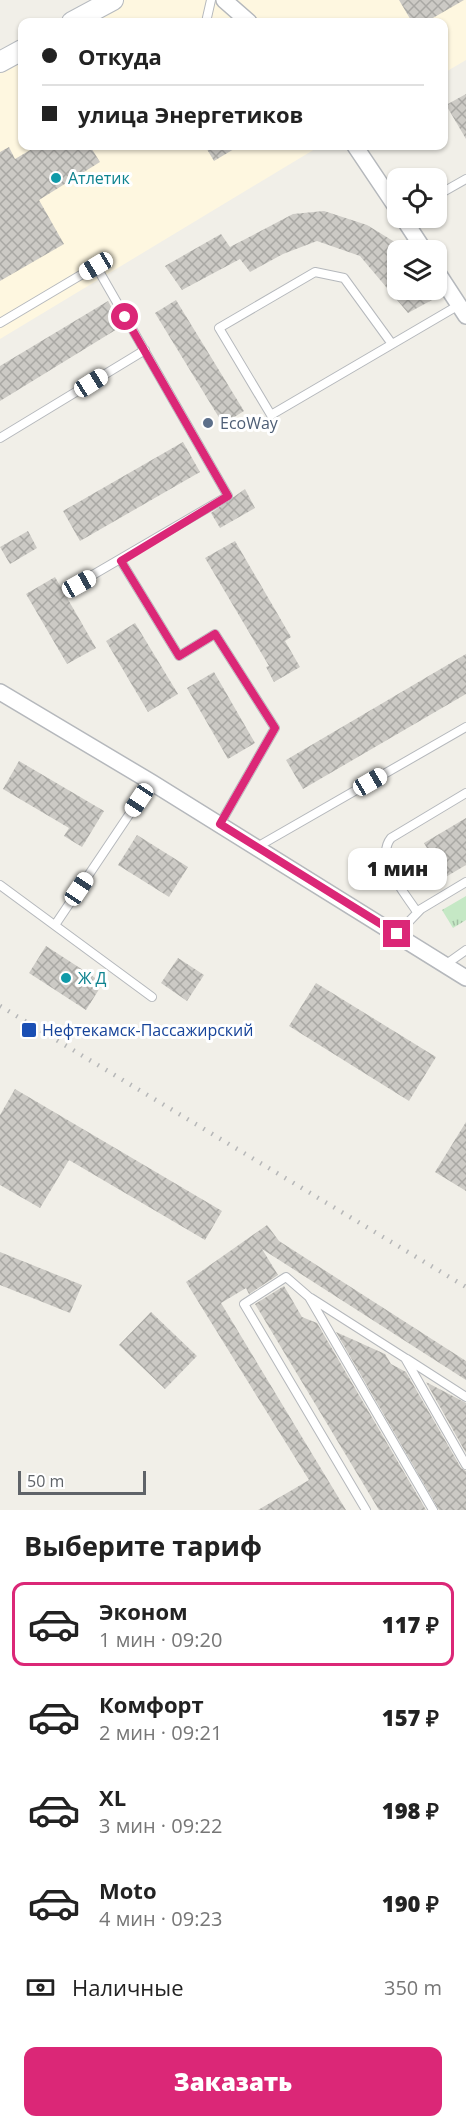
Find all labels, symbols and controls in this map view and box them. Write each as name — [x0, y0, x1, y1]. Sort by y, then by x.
text: Откуда — [78, 41, 162, 71]
text: улица Энергетиков — [78, 99, 303, 129]
place label: Атлетик — [68, 167, 130, 189]
map controls — [387, 168, 447, 300]
button: locate — [387, 168, 447, 228]
marker: Атлетик — [49, 171, 63, 185]
button: layers — [387, 240, 447, 300]
car — [76, 249, 116, 283]
route start — [111, 303, 138, 330]
car — [71, 366, 111, 400]
place label: EcoWay — [220, 412, 279, 434]
marker: EcoWay — [201, 416, 215, 430]
car — [59, 567, 99, 601]
car — [350, 765, 390, 799]
car — [121, 780, 157, 820]
callout: 1 мин — [348, 847, 446, 889]
text: 1 мин — [367, 855, 428, 882]
car — [61, 869, 97, 909]
route end — [383, 920, 410, 947]
place label: Ж Д — [78, 967, 107, 989]
marker: Ж Д — [59, 971, 73, 985]
place label: Нефтекамск-Пассажирский — [42, 1019, 253, 1041]
marker: Нефтекамск-Пассажирский — [20, 1021, 38, 1039]
scale bar — [18, 1468, 146, 1496]
text: 50 m — [27, 1470, 64, 1492]
text: Выберите тариф — [24, 1527, 262, 1564]
text: Эконом — [99, 1596, 188, 1626]
icon: car — [27, 1597, 81, 1651]
text: 117 ₽ — [382, 1609, 439, 1639]
text: 1 мин · 09:20 — [99, 1626, 222, 1653]
text: Комфорт — [99, 1689, 204, 1719]
icon: car — [27, 1690, 81, 1744]
text: 157 ₽ — [382, 1702, 439, 1732]
text: 2 мин · 09:21 — [99, 1719, 222, 1746]
text: XL — [99, 1782, 126, 1812]
icon: car — [27, 1783, 81, 1837]
text: 198 ₽ — [382, 1795, 439, 1825]
text: 3 мин · 09:22 — [99, 1812, 222, 1839]
text: Moto — [99, 1875, 157, 1905]
icon: car — [27, 1876, 81, 1930]
text: 190 ₽ — [382, 1888, 439, 1918]
text: 4 мин · 09:23 — [99, 1905, 222, 1932]
icon: cash — [24, 1971, 57, 2004]
text: Наличные — [72, 1972, 184, 2002]
text: 350 m — [384, 1974, 442, 2001]
button: Заказать — [24, 2047, 442, 2116]

